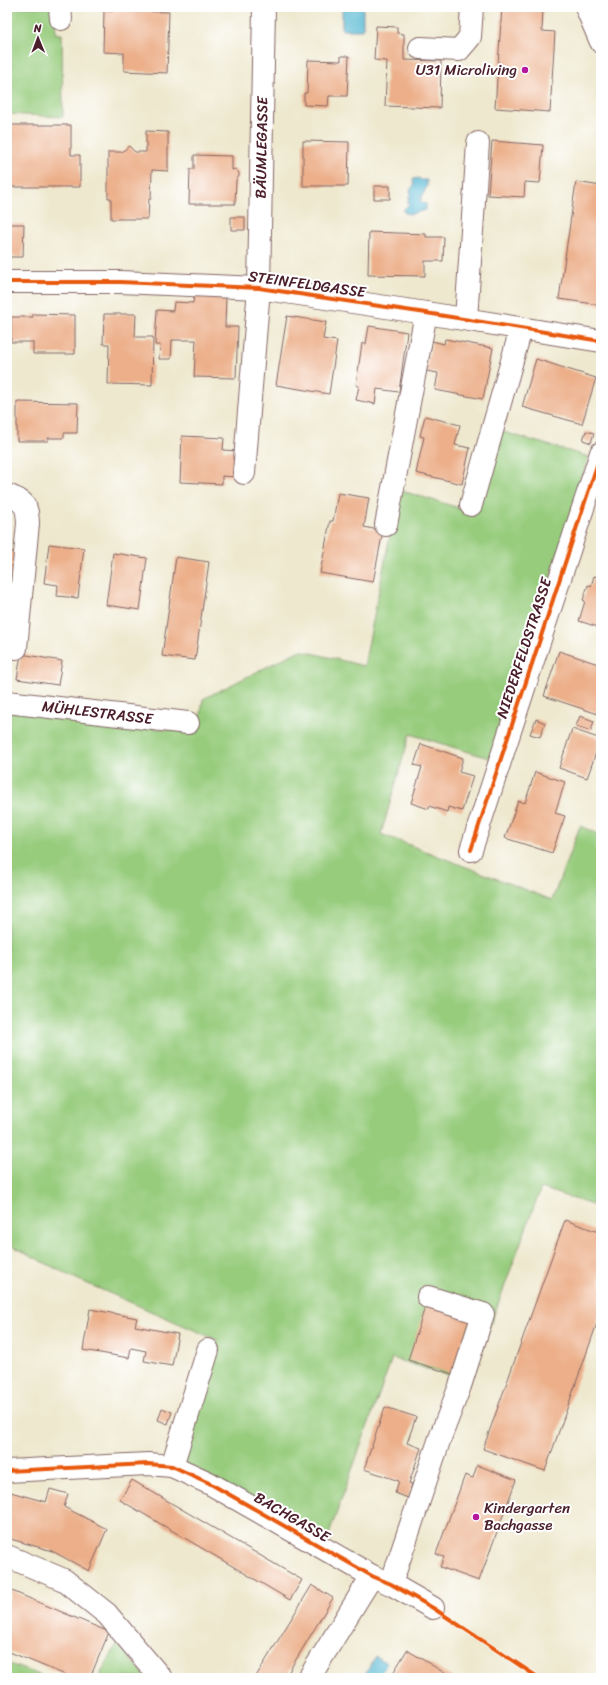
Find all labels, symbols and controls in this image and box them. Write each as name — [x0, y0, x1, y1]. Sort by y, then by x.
north arrow — [18, 18, 58, 58]
text: N — [33, 19, 42, 38]
place label: U31 Microliving — [416, 57, 517, 83]
marker: U31 Microliving — [520, 65, 530, 75]
street label: BÄUMLEGASSE — [248, 95, 275, 199]
street label: STEINFELDGASSE — [247, 263, 369, 305]
street label: NIEDERFELDSTRASSE — [489, 573, 560, 722]
street label: MÜHLESTRASSE — [41, 693, 156, 732]
street label: BACHGASSE — [249, 1485, 336, 1550]
place label: Kindergarten Bachgasse — [484, 1495, 570, 1538]
marker: Kindergarten Bachgasse — [471, 1512, 481, 1522]

